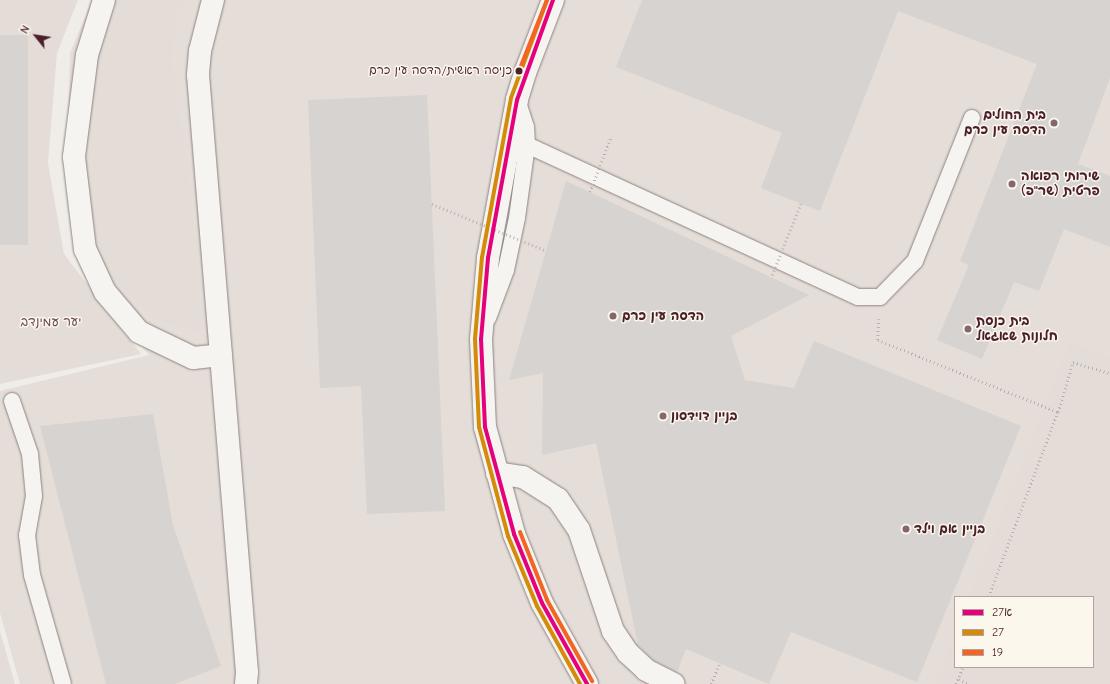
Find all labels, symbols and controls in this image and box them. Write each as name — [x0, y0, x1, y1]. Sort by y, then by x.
north arrow — [16, 16, 56, 56]
text: N — [18, 23, 33, 36]
place label: כניסה ראשית/הדסה עין כרם — [369, 64, 512, 78]
marker: כניסה ראשית/הדסה עין כרם — [514, 66, 524, 76]
place label: בית החולים הדסה עין כרם — [964, 108, 1046, 139]
marker: בית החולים הדסה עין כרם — [1049, 118, 1059, 128]
place label: שירותי רפואה פרטית (שר"פ) — [1021, 169, 1100, 200]
marker: שירותי רפואה פרטית (שר"פ) — [1006, 178, 1018, 190]
place label: הדסה עין כרם — [622, 308, 704, 324]
marker: הדסה עין כרם — [607, 310, 619, 322]
park label: יער עמינדב — [21, 314, 81, 330]
place label: בית כנסת חלונות שאגאל — [976, 314, 1058, 345]
marker: בית כנסת חלונות שאגאל — [963, 324, 973, 334]
place label: בניין דוידסון — [671, 408, 737, 424]
marker: בניין דוידסון — [658, 411, 668, 421]
place label: בניין אם וילד — [914, 521, 985, 537]
marker: בניין אם וילד — [901, 524, 911, 534]
legend — [954, 596, 1094, 668]
text: 27א — [992, 605, 1012, 619]
text: 27 — [992, 625, 1004, 639]
text: 19 — [992, 645, 1003, 659]

